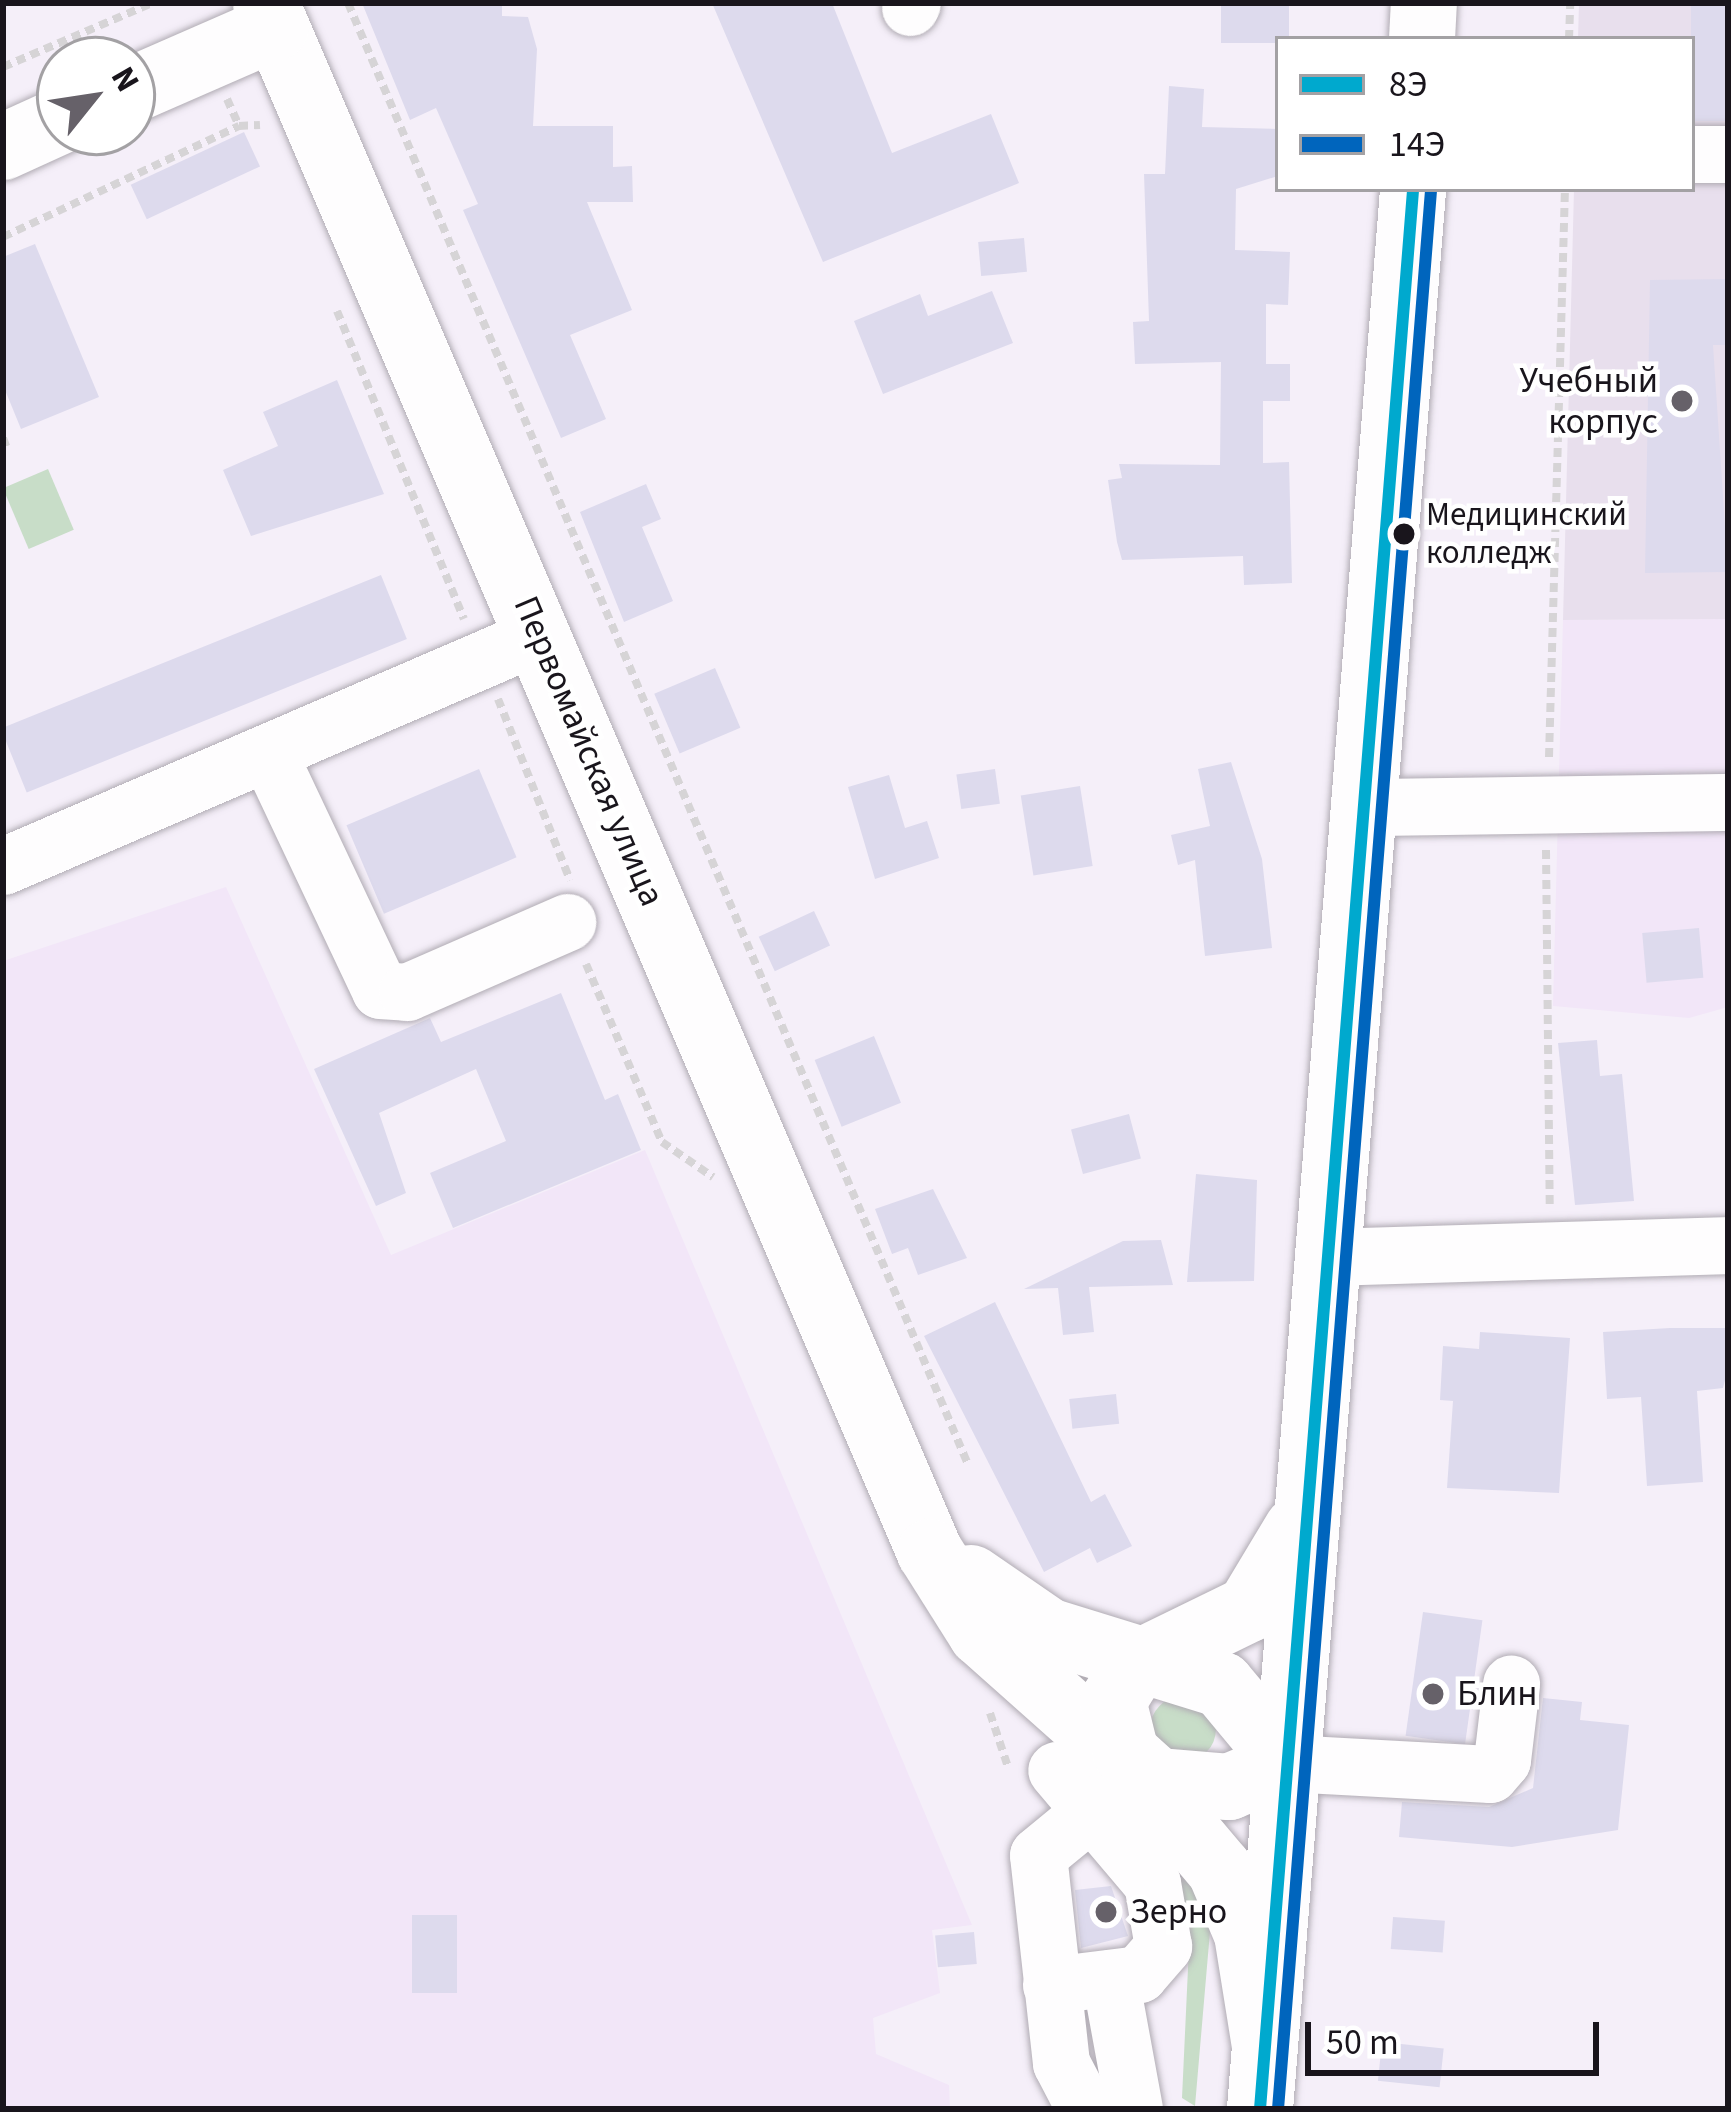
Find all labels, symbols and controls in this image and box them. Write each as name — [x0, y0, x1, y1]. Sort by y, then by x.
north arrow — [36, 36, 156, 156]
legend — [1275, 36, 1695, 192]
text: N — [99, 58, 151, 100]
text: 8Э — [1389, 59, 1427, 110]
text: 14Э — [1389, 119, 1445, 170]
place label: Учебный корпус — [1520, 358, 1658, 443]
marker: Учебный корпус — [1669, 388, 1695, 414]
place label: Медицинский колледж — [1426, 495, 1627, 573]
marker: Медицинский колледж — [1393, 523, 1415, 545]
street label: Первомайская улица — [504, 590, 674, 912]
place label: Блин — [1457, 1672, 1538, 1716]
marker: Блин — [1420, 1681, 1446, 1707]
place label: Зерно — [1130, 1890, 1227, 1934]
marker: Зерно — [1093, 1899, 1119, 1925]
scale bar — [1311, 1998, 1605, 2072]
text: 50 m — [1326, 2017, 1399, 2068]

